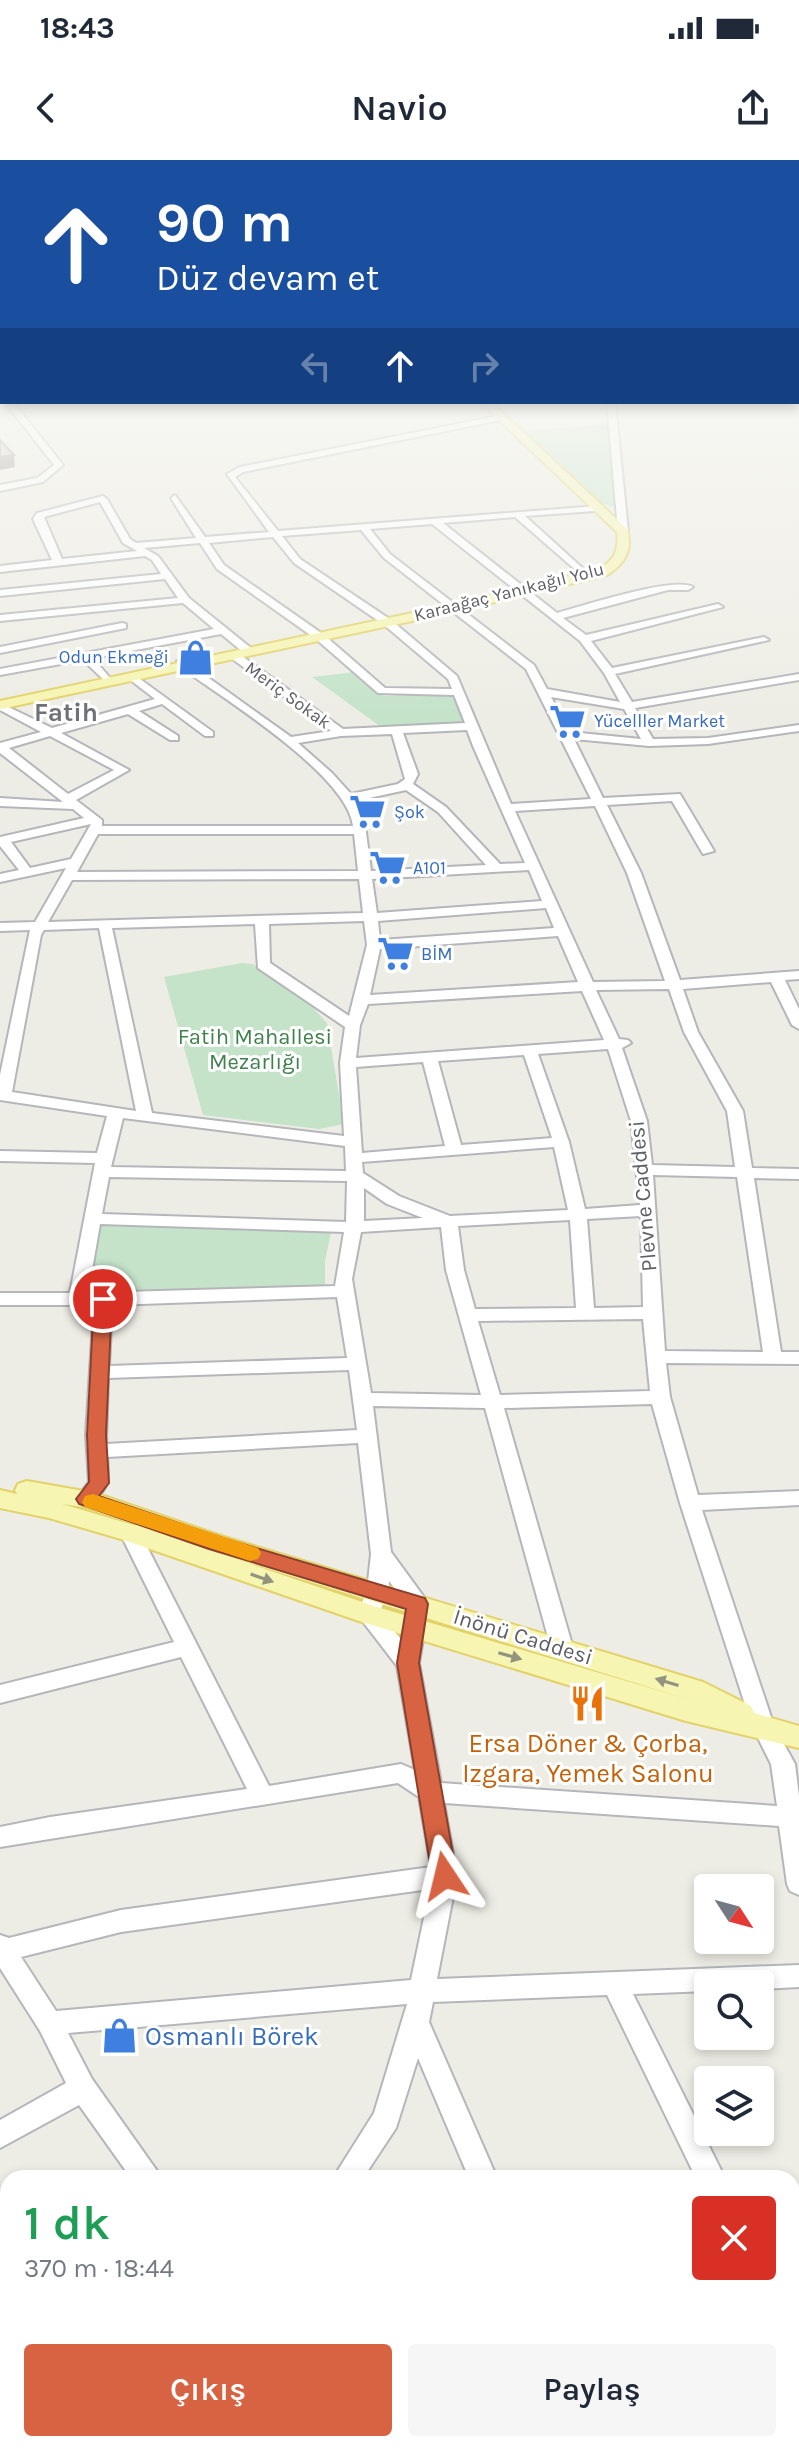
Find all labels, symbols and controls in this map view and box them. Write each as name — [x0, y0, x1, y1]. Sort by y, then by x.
text: 18:43 — [40, 10, 115, 46]
icon: back — [24, 86, 68, 130]
icon: share — [731, 86, 775, 130]
text: Navio — [351, 87, 448, 129]
text: 90 m — [156, 190, 293, 255]
icon: ahead — [24, 192, 128, 296]
text: Düz devam et — [156, 257, 379, 299]
icon: left — [294, 344, 338, 388]
icon: ahead — [378, 344, 422, 388]
icon: right — [462, 344, 506, 388]
street label: Karaağaç Yanıkağıl Yolu — [412, 558, 606, 626]
shop icon: Odun Ekmeği — [176, 638, 214, 676]
place label: Odun Ekmeği — [59, 646, 169, 668]
street label: Meriç Sokak — [241, 656, 335, 734]
district label: Fatih — [34, 697, 98, 728]
supermarket icon: Yücelller Market — [549, 702, 587, 740]
place label: Yücelller Market — [594, 710, 725, 732]
supermarket icon: Şok — [349, 793, 387, 831]
place label: Şok — [394, 801, 425, 823]
supermarket icon: A101 — [368, 849, 406, 887]
place label: A101 — [413, 857, 446, 879]
supermarket icon: BİM — [376, 935, 414, 973]
place label: BİM — [421, 943, 452, 965]
park label: Fatih Mahallesi Mezarlığı — [178, 1024, 332, 1075]
street label: Plevne Caddesi — [623, 1119, 663, 1273]
pin — [69, 1265, 137, 1333]
icon: arrive — [81, 1277, 125, 1321]
one-way arrow — [250, 1572, 274, 1585]
street label: İnönü Caddesi — [450, 1603, 596, 1671]
one-way arrow — [498, 1650, 522, 1663]
one-way arrow — [655, 1675, 679, 1688]
restaurant icon: Ersa Döner & Çorba, Izgara, Yemek Salonu — [569, 1685, 607, 1723]
place label: Ersa Döner & Çorba, Izgara, Yemek Salonu — [462, 1728, 714, 1789]
position arrow — [403, 1834, 487, 1918]
north arrow — [694, 1874, 774, 1954]
map controls — [694, 1874, 774, 2146]
button: search — [694, 1970, 774, 2050]
shop icon: Osmanlı Börek — [100, 2017, 138, 2055]
place label: Osmanlı Börek — [145, 2021, 319, 2052]
button: layers — [694, 2066, 774, 2146]
text: 1 dk — [24, 2195, 110, 2251]
button: close — [692, 2196, 776, 2280]
text: 370 m · 18:44 — [24, 2253, 174, 2284]
button: Çıkış — [24, 2344, 392, 2436]
button: Paylaş — [408, 2344, 776, 2436]

